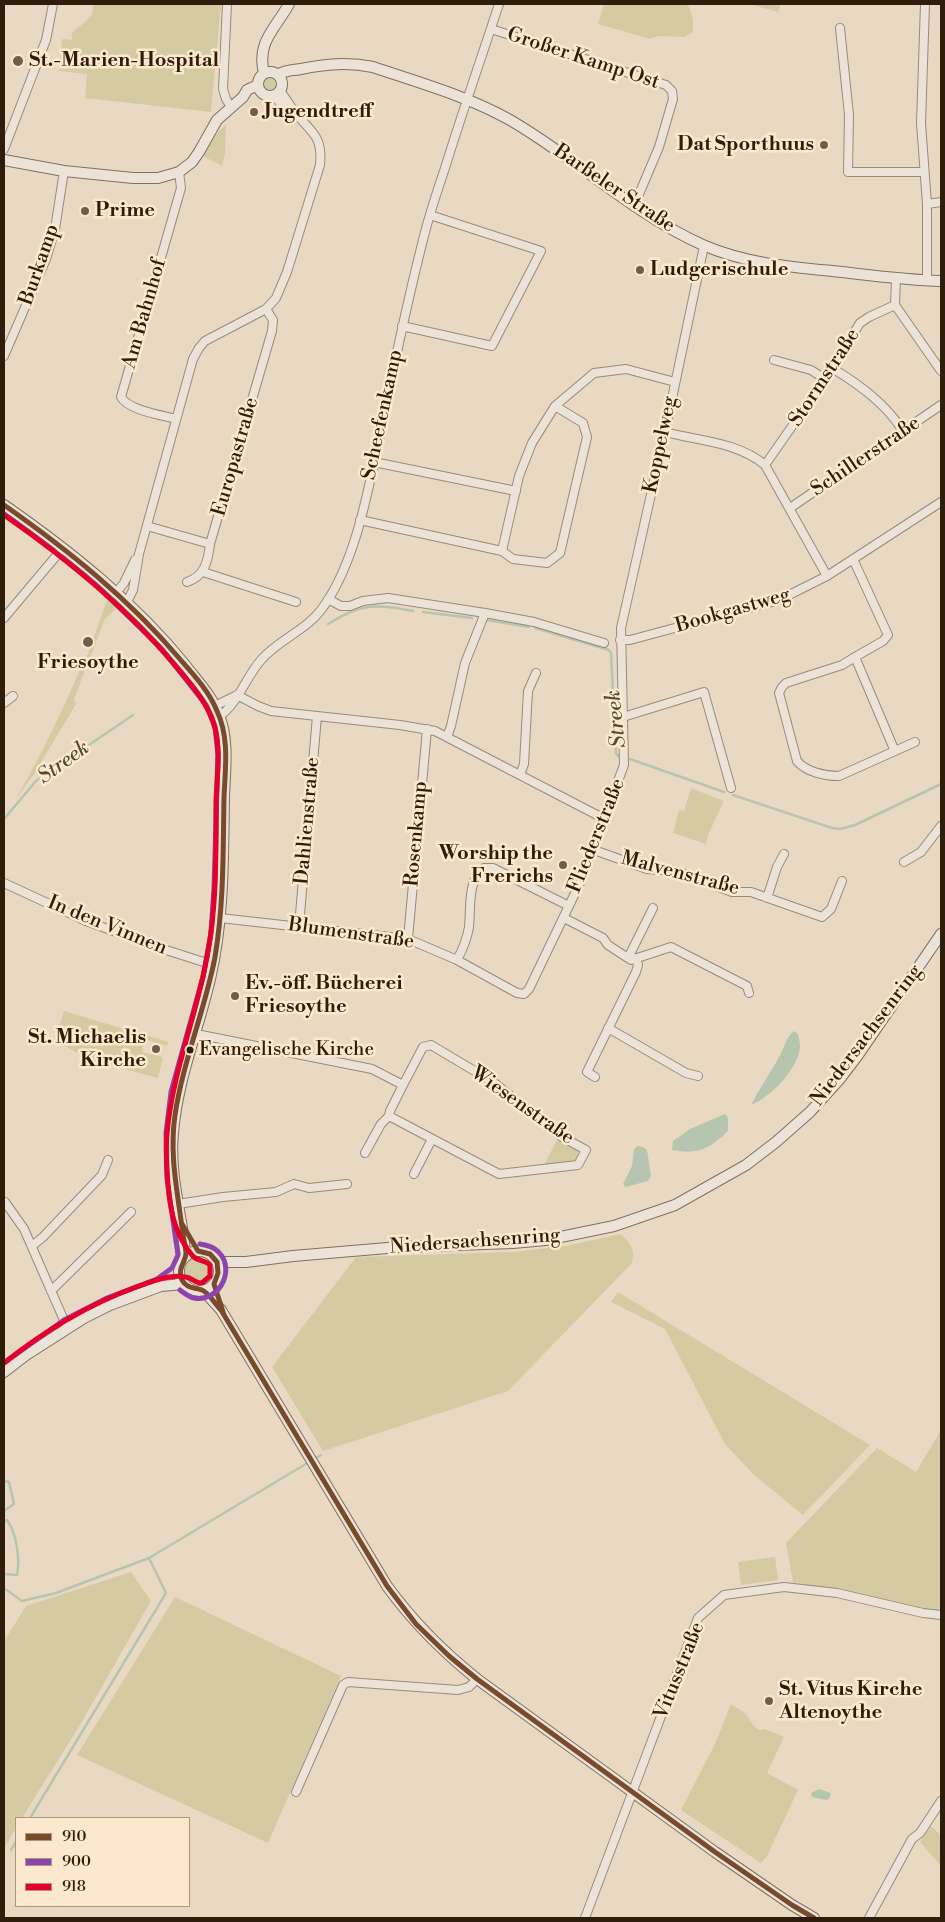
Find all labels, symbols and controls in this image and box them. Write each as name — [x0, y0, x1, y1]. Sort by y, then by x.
street label: Großer Kamp Ost — [504, 23, 662, 95]
place label: St.-Marien-Hospital — [29, 49, 219, 73]
marker: St.-Marien-Hospital — [11, 54, 25, 68]
place label: Jugendtreff — [264, 100, 372, 124]
marker: Jugendtreff — [248, 106, 260, 118]
place label: Dat Sporthuus — [677, 133, 814, 157]
marker: Dat Sporthuus — [818, 139, 830, 151]
street label: Barßeler Straße — [549, 140, 679, 238]
place label: Prime — [95, 199, 155, 223]
marker: Prime — [79, 205, 91, 217]
street label: Burkamp — [15, 221, 65, 309]
street label: Am Bahnhof — [118, 256, 172, 372]
place label: Ludgerischule — [650, 258, 788, 282]
marker: Ludgerischule — [634, 264, 646, 276]
street label: Stormstraße — [784, 324, 866, 432]
street label: Scheefenkamp — [357, 348, 409, 482]
street label: Koppelweg — [639, 394, 683, 496]
street label: Europastraße — [208, 395, 264, 519]
street label: Schillerstraße — [807, 412, 925, 502]
street label: Bookgastweg — [673, 583, 793, 639]
marker: Friesoythe — [81, 635, 95, 649]
place label: Friesoythe — [37, 651, 139, 675]
water label: Streek — [601, 689, 633, 749]
water label: Streek — [33, 736, 95, 790]
street label: Dahlienstraße — [290, 756, 326, 886]
street label: Fliederstraße — [563, 775, 631, 897]
street label: Rosenkamp — [400, 780, 434, 888]
place label: Worship the Frerichs — [438, 842, 553, 889]
street label: Malvenstraße — [618, 847, 742, 901]
marker: Worship the Frerichs — [557, 859, 569, 871]
street label: In den Vinnen — [44, 891, 170, 961]
street label: Blumenstraße — [286, 913, 416, 955]
street label: Niedersachsenring — [806, 960, 928, 1112]
place label: Ev.-öff. Bücherei Friesoythe — [245, 972, 403, 1019]
marker: Ev.-öff. Bücherei Friesoythe — [229, 990, 241, 1002]
place label: St. Michaelis Kirche — [28, 1026, 146, 1073]
place label: Evangelische Kirche — [199, 1039, 374, 1061]
marker: St. Michaelis Kirche — [150, 1043, 162, 1055]
marker: Evangelische Kirche — [185, 1045, 195, 1055]
street label: Wiesenstraße — [466, 1061, 578, 1151]
street label: Niedersachsenring — [389, 1224, 561, 1260]
street label: Vitusstraße — [650, 1619, 710, 1723]
place label: St. Vitus Kirche Altenoythe — [779, 1678, 922, 1725]
marker: St. Vitus Kirche Altenoythe — [763, 1695, 775, 1707]
legend — [15, 1817, 190, 1907]
text: 910 — [62, 1827, 87, 1846]
text: 900 — [62, 1852, 91, 1871]
text: 918 — [62, 1877, 86, 1896]

